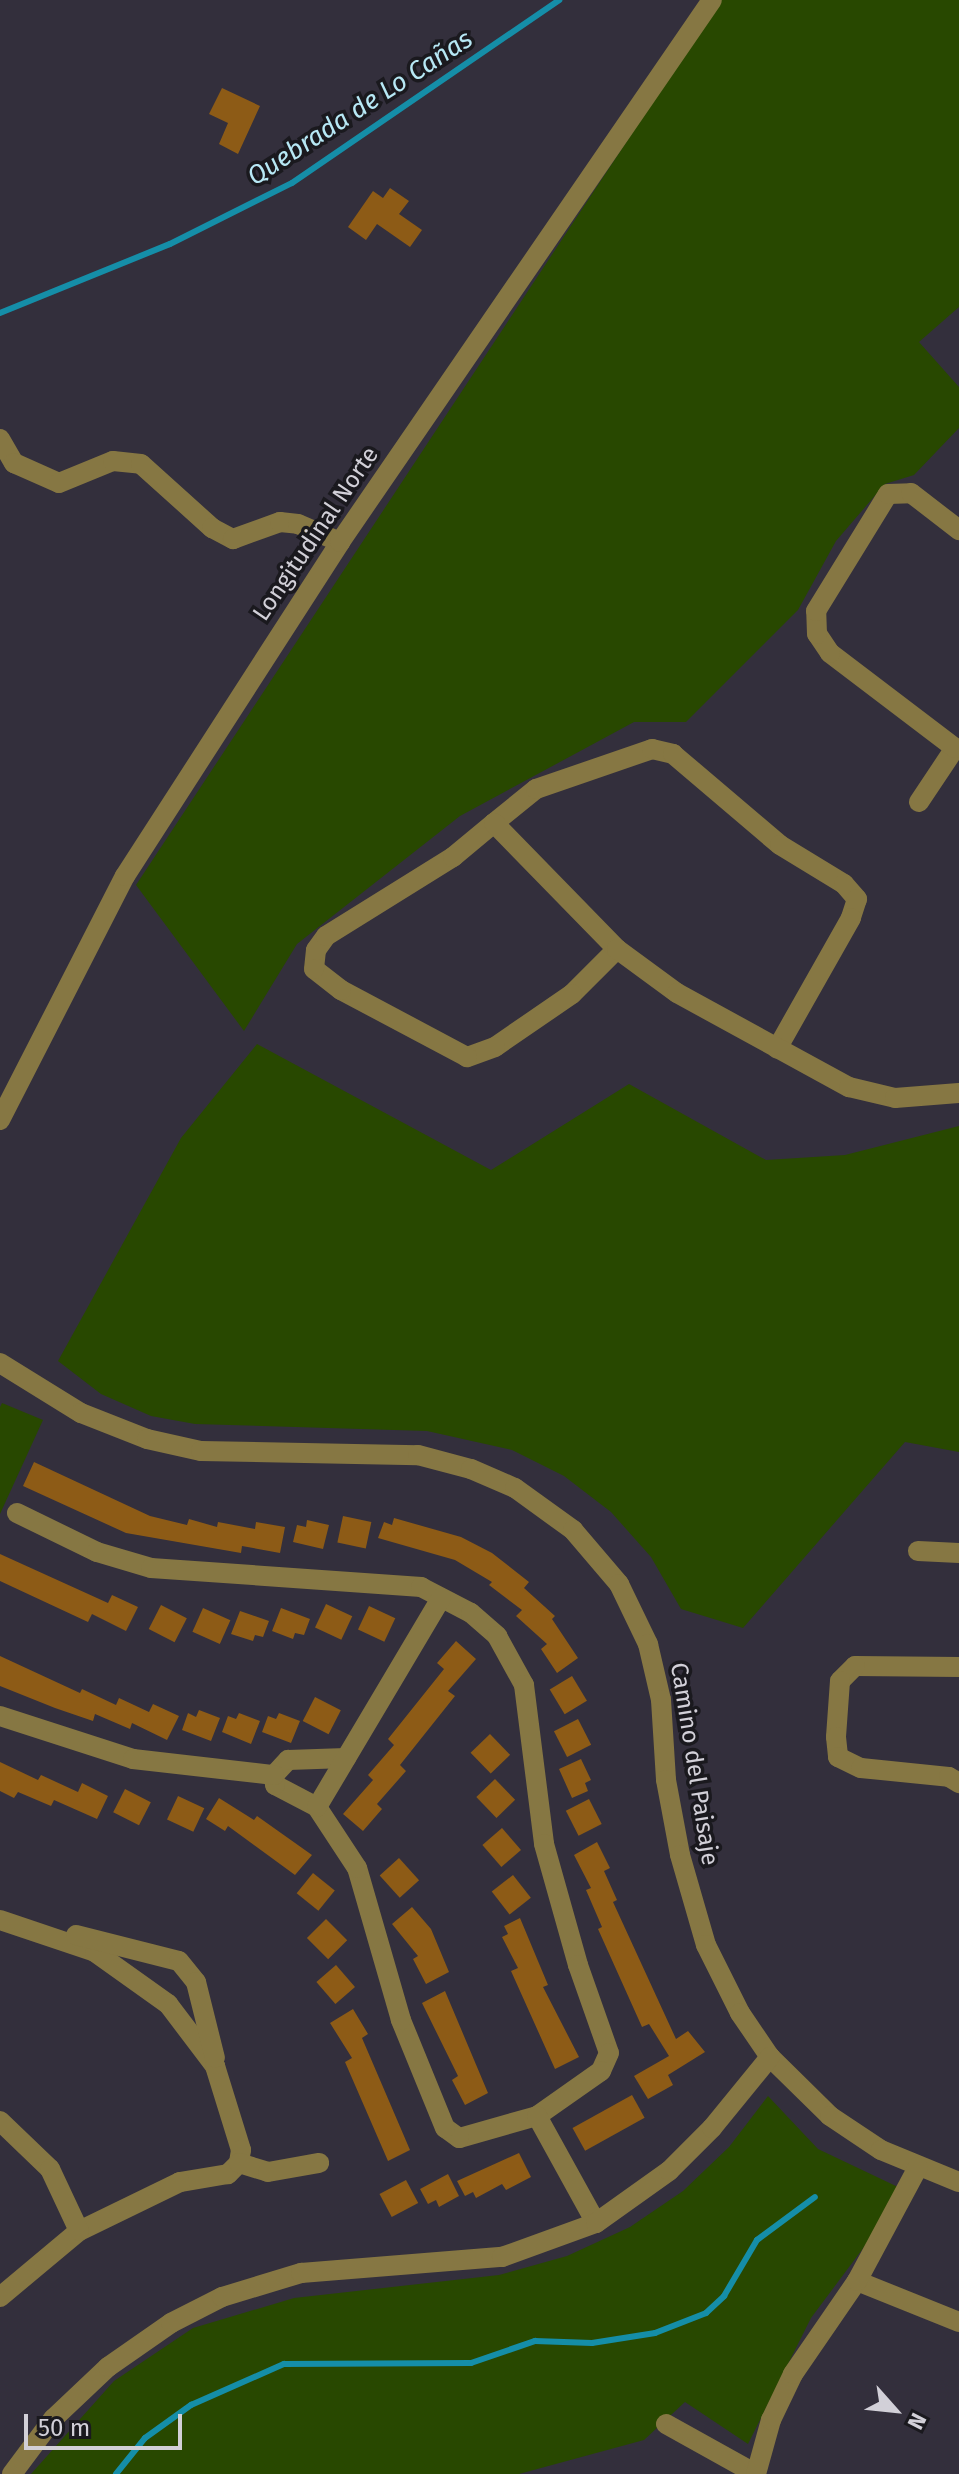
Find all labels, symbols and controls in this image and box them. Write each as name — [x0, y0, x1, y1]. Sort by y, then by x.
water label: Quebrada de Lo Cañas — [242, 24, 478, 192]
street label: Longitudinal Norte — [247, 441, 385, 627]
street label: Camino del Paisaje — [664, 1661, 724, 1867]
north arrow — [855, 2370, 935, 2450]
scale bar — [28, 2398, 186, 2448]
text: N — [901, 2408, 932, 2434]
text: 50 m — [38, 2414, 90, 2442]

